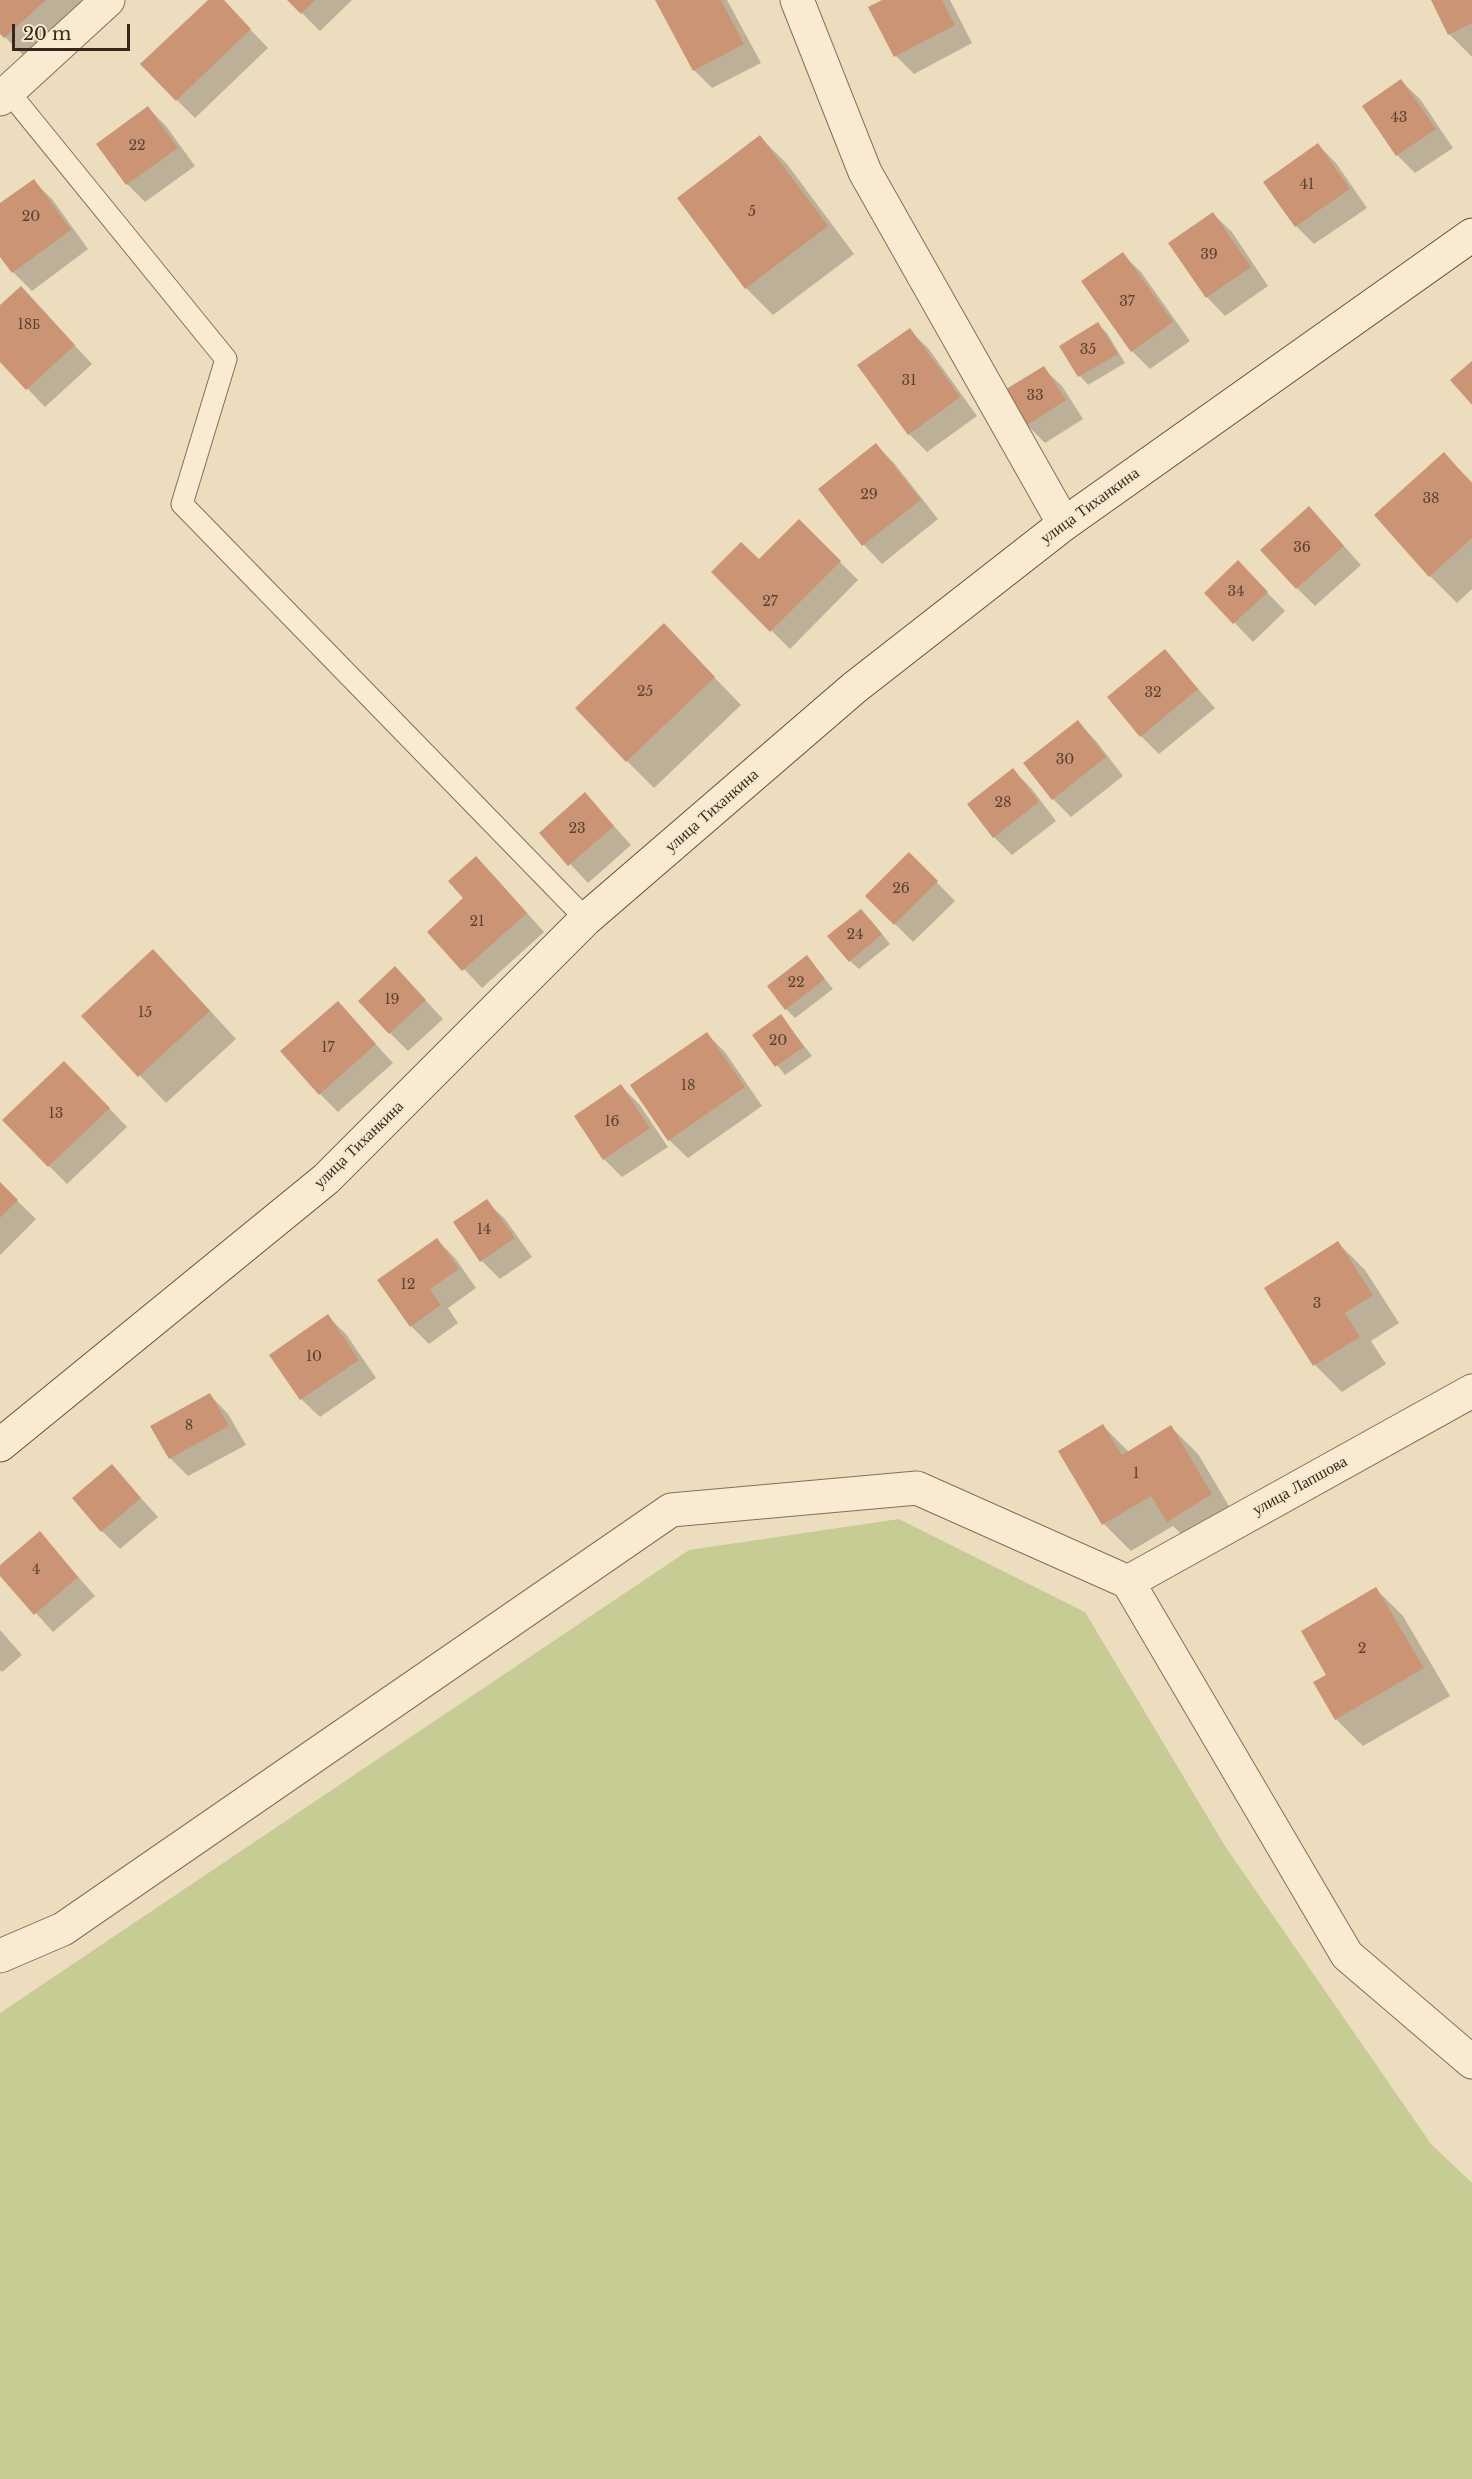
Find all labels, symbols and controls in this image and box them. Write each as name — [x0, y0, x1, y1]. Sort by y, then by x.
scale bar — [15, 12, 134, 50]
text: 20 m — [23, 23, 71, 45]
house number: 43 — [1391, 110, 1407, 126]
house number: 22 — [128, 138, 146, 154]
house number: 41 — [1300, 177, 1314, 193]
house number: 5 — [748, 204, 756, 220]
house number: 20 — [22, 209, 40, 225]
house number: 39 — [1200, 247, 1218, 263]
house number: 37 — [1119, 294, 1135, 310]
house number: 18Б — [18, 317, 40, 333]
house number: 35 — [1080, 342, 1096, 358]
house number: 31 — [902, 373, 916, 389]
house number: 33 — [1026, 388, 1044, 404]
street label: улица Тиханкина — [1037, 464, 1143, 548]
house number: 29 — [860, 487, 878, 503]
house number: 38 — [1422, 491, 1440, 507]
house number: 36 — [1293, 540, 1311, 556]
house number: 34 — [1228, 584, 1244, 600]
house number: 27 — [762, 594, 778, 610]
house number: 25 — [637, 684, 653, 700]
house number: 32 — [1144, 685, 1162, 701]
house number: 30 — [1056, 752, 1074, 768]
street label: улица Тиханкина — [661, 765, 763, 857]
house number: 28 — [994, 795, 1012, 811]
house number: 23 — [568, 821, 586, 837]
house number: 26 — [892, 881, 910, 897]
house number: 21 — [470, 914, 484, 930]
house number: 24 — [847, 927, 863, 943]
house number: 22 — [787, 975, 805, 991]
house number: 19 — [384, 992, 400, 1008]
house number: 15 — [138, 1005, 152, 1021]
house number: 20 — [769, 1033, 787, 1049]
house number: 17 — [321, 1040, 335, 1056]
house number: 18 — [681, 1078, 695, 1094]
street label: улица Тиханкина — [310, 1097, 408, 1193]
house number: 13 — [49, 1106, 63, 1122]
house number: 16 — [604, 1114, 620, 1130]
house number: 14 — [477, 1222, 491, 1238]
house number: 12 — [401, 1277, 415, 1293]
house number: 3 — [1313, 1296, 1321, 1312]
house number: 10 — [306, 1349, 322, 1365]
house number: 8 — [185, 1418, 193, 1434]
street label: улица Лапшова — [1249, 1452, 1351, 1520]
house number: 1 — [1133, 1466, 1139, 1482]
house number: 4 — [32, 1562, 40, 1578]
house number: 2 — [1358, 1641, 1366, 1657]

